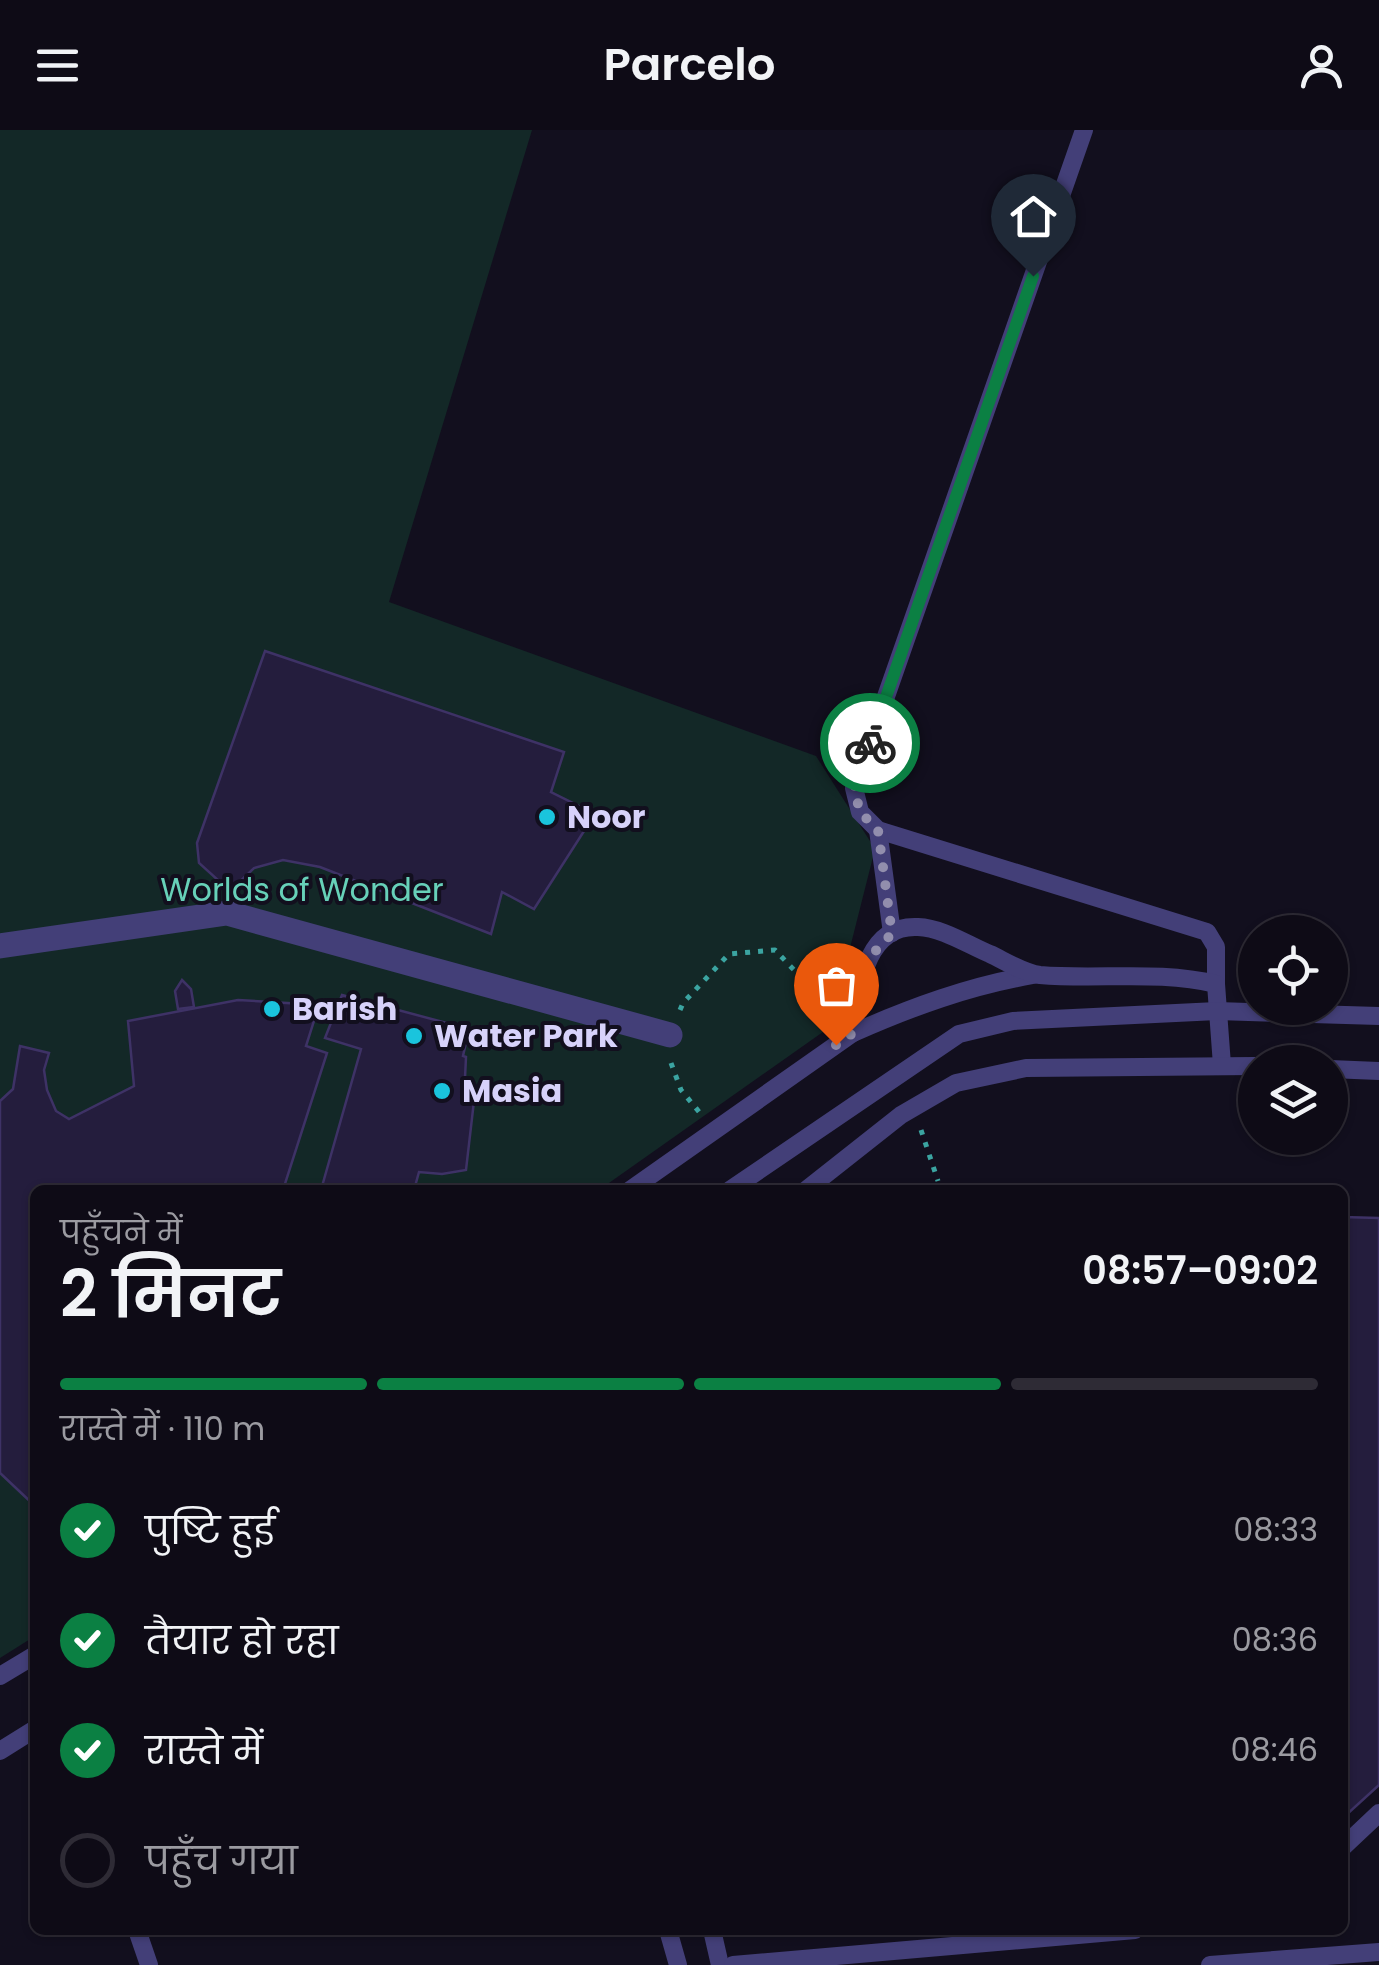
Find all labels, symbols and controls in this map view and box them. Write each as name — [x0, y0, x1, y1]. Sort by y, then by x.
text: Parcelo — [603, 33, 776, 96]
icon: menu — [30, 38, 85, 93]
icon: person — [1294, 38, 1349, 93]
pin — [991, 174, 1076, 277]
icon: home — [1006, 189, 1061, 244]
courier — [820, 693, 920, 793]
icon: bike — [843, 716, 898, 771]
place label: Noor — [567, 794, 646, 839]
marker: Noor — [536, 806, 558, 828]
park label: Worlds of Wonder — [160, 867, 444, 912]
map controls — [1238, 915, 1348, 1155]
button: locate — [1238, 915, 1348, 1025]
pin — [794, 943, 879, 1046]
icon: bag — [809, 958, 864, 1013]
place label: Barish — [292, 986, 397, 1031]
marker: Barish — [261, 998, 283, 1020]
place label: Water Park — [434, 1013, 618, 1058]
marker: Water Park — [403, 1025, 425, 1047]
button: layers — [1238, 1045, 1348, 1155]
place label: Masia — [462, 1068, 562, 1113]
marker: Masia — [431, 1080, 453, 1102]
text: पहुँचने में — [60, 1210, 182, 1255]
text: 08:57–09:02 — [1082, 1244, 1318, 1297]
text: 2 मिनट — [60, 1249, 281, 1340]
text: रास्ते में · 110 m — [60, 1406, 265, 1451]
icon: check — [60, 1503, 115, 1558]
text: पुष्टि हुई — [145, 1504, 275, 1557]
text: 08:33 — [1233, 1507, 1318, 1552]
icon: check — [60, 1613, 115, 1668]
text: तैयार हो रहा — [145, 1614, 338, 1667]
text: 08:36 — [1232, 1617, 1318, 1662]
icon: check — [60, 1723, 115, 1778]
text: रास्ते में — [145, 1724, 263, 1777]
text: 08:46 — [1230, 1727, 1318, 1772]
text: पहुँच गया — [145, 1834, 298, 1887]

